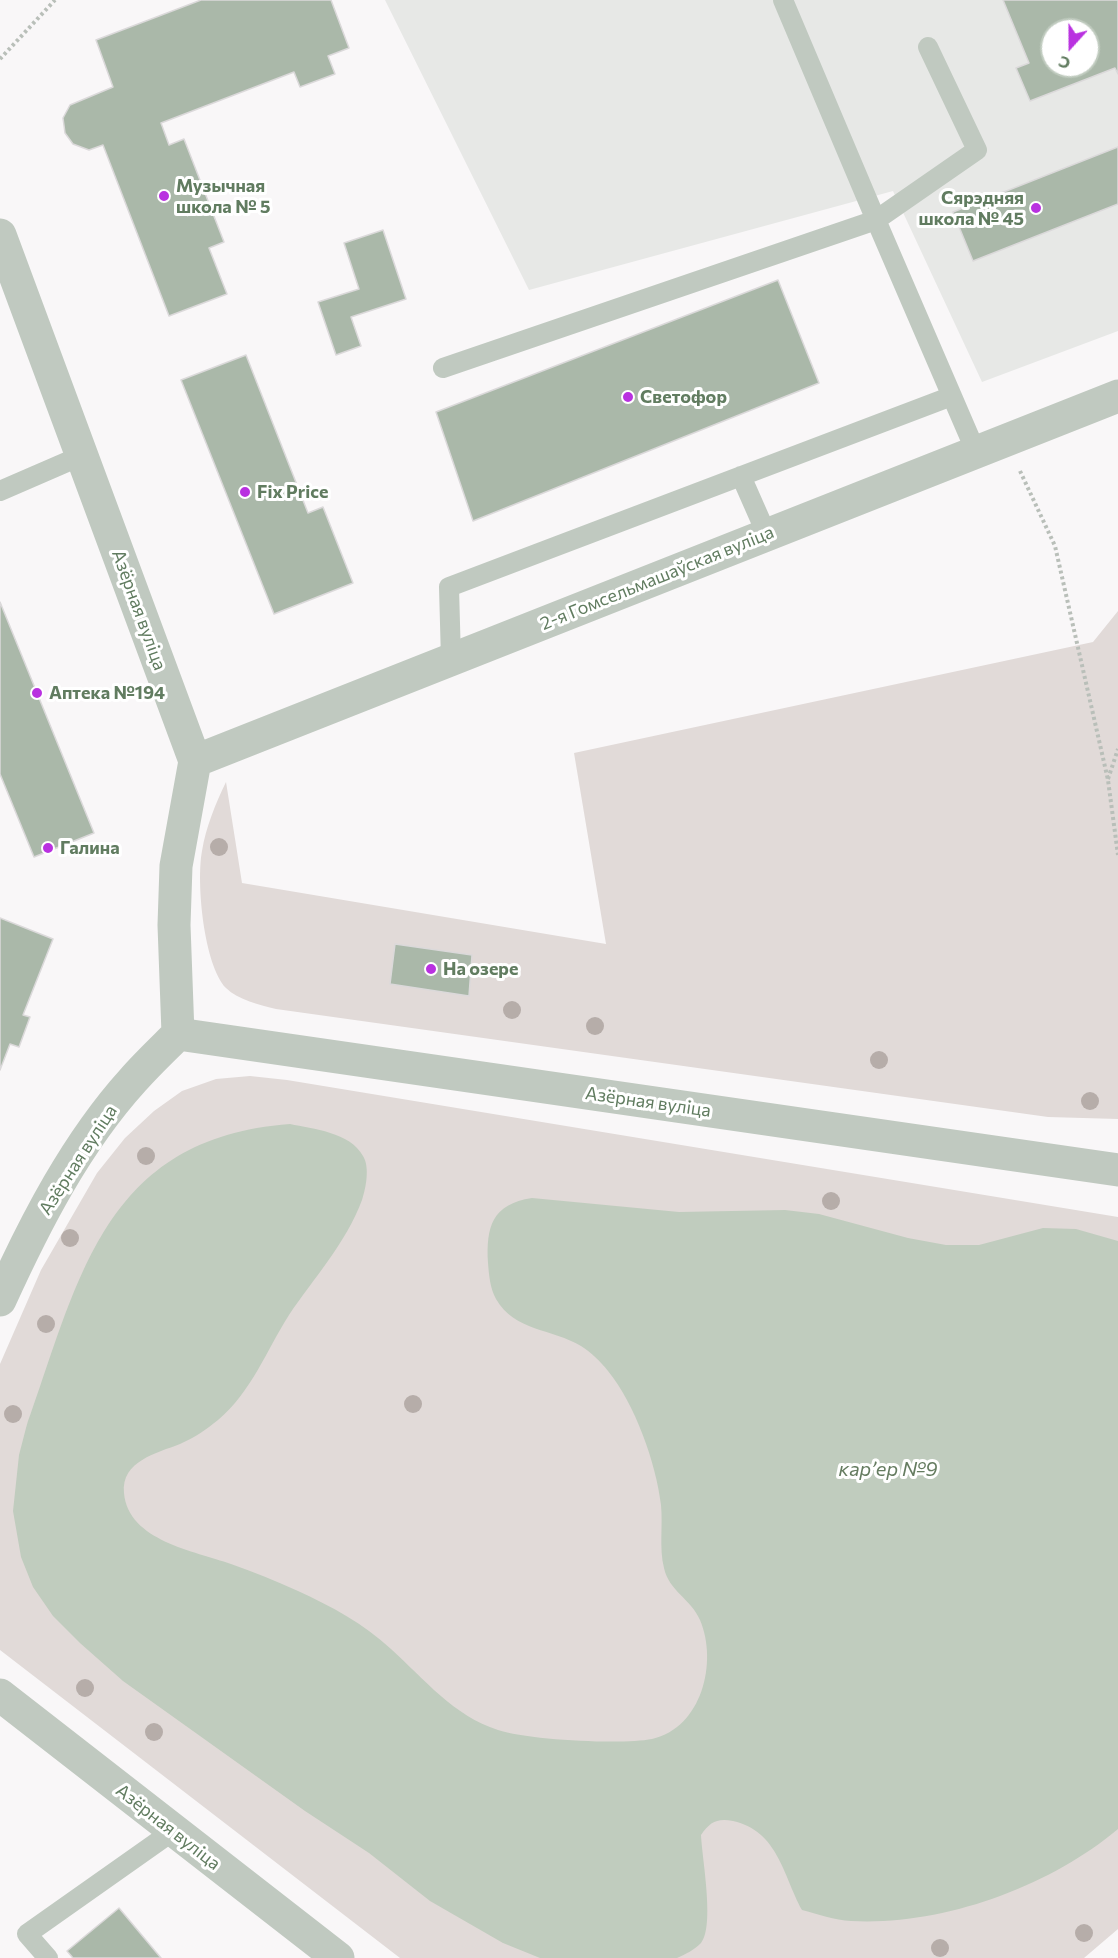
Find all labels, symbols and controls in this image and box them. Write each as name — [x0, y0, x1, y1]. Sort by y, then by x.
north arrow — [1040, 18, 1100, 78]
text: С — [1056, 53, 1073, 74]
place label: Музычная школа № 5 — [176, 175, 270, 218]
place label: Сярэдняя школа № 45 — [919, 187, 1024, 230]
marker: Музычная школа № 5 — [157, 189, 171, 203]
marker: Сярэдняя школа № 45 — [1029, 201, 1043, 215]
place label: Светофор — [640, 386, 727, 408]
marker: Светофор — [621, 390, 635, 404]
place label: Fix Price — [257, 481, 328, 503]
marker: Fix Price — [238, 485, 252, 499]
street label: 2-я Гомсельмашаўская вуліца — [537, 521, 777, 635]
street label: Азёрная вуліца — [107, 547, 171, 673]
place label: Аптека №194 — [49, 682, 165, 704]
marker: Аптека №194 — [30, 686, 44, 700]
place label: Галина — [60, 837, 120, 859]
marker: Галина — [41, 841, 55, 855]
place label: На озере — [443, 958, 518, 980]
marker: На озере — [424, 962, 438, 976]
street label: Азёрная вуліца — [584, 1082, 712, 1122]
street label: Азёрная вуліца — [34, 1101, 122, 1219]
water label: карʼер №9 — [839, 1457, 937, 1481]
street label: Азёрная вуліца — [111, 1779, 225, 1875]

